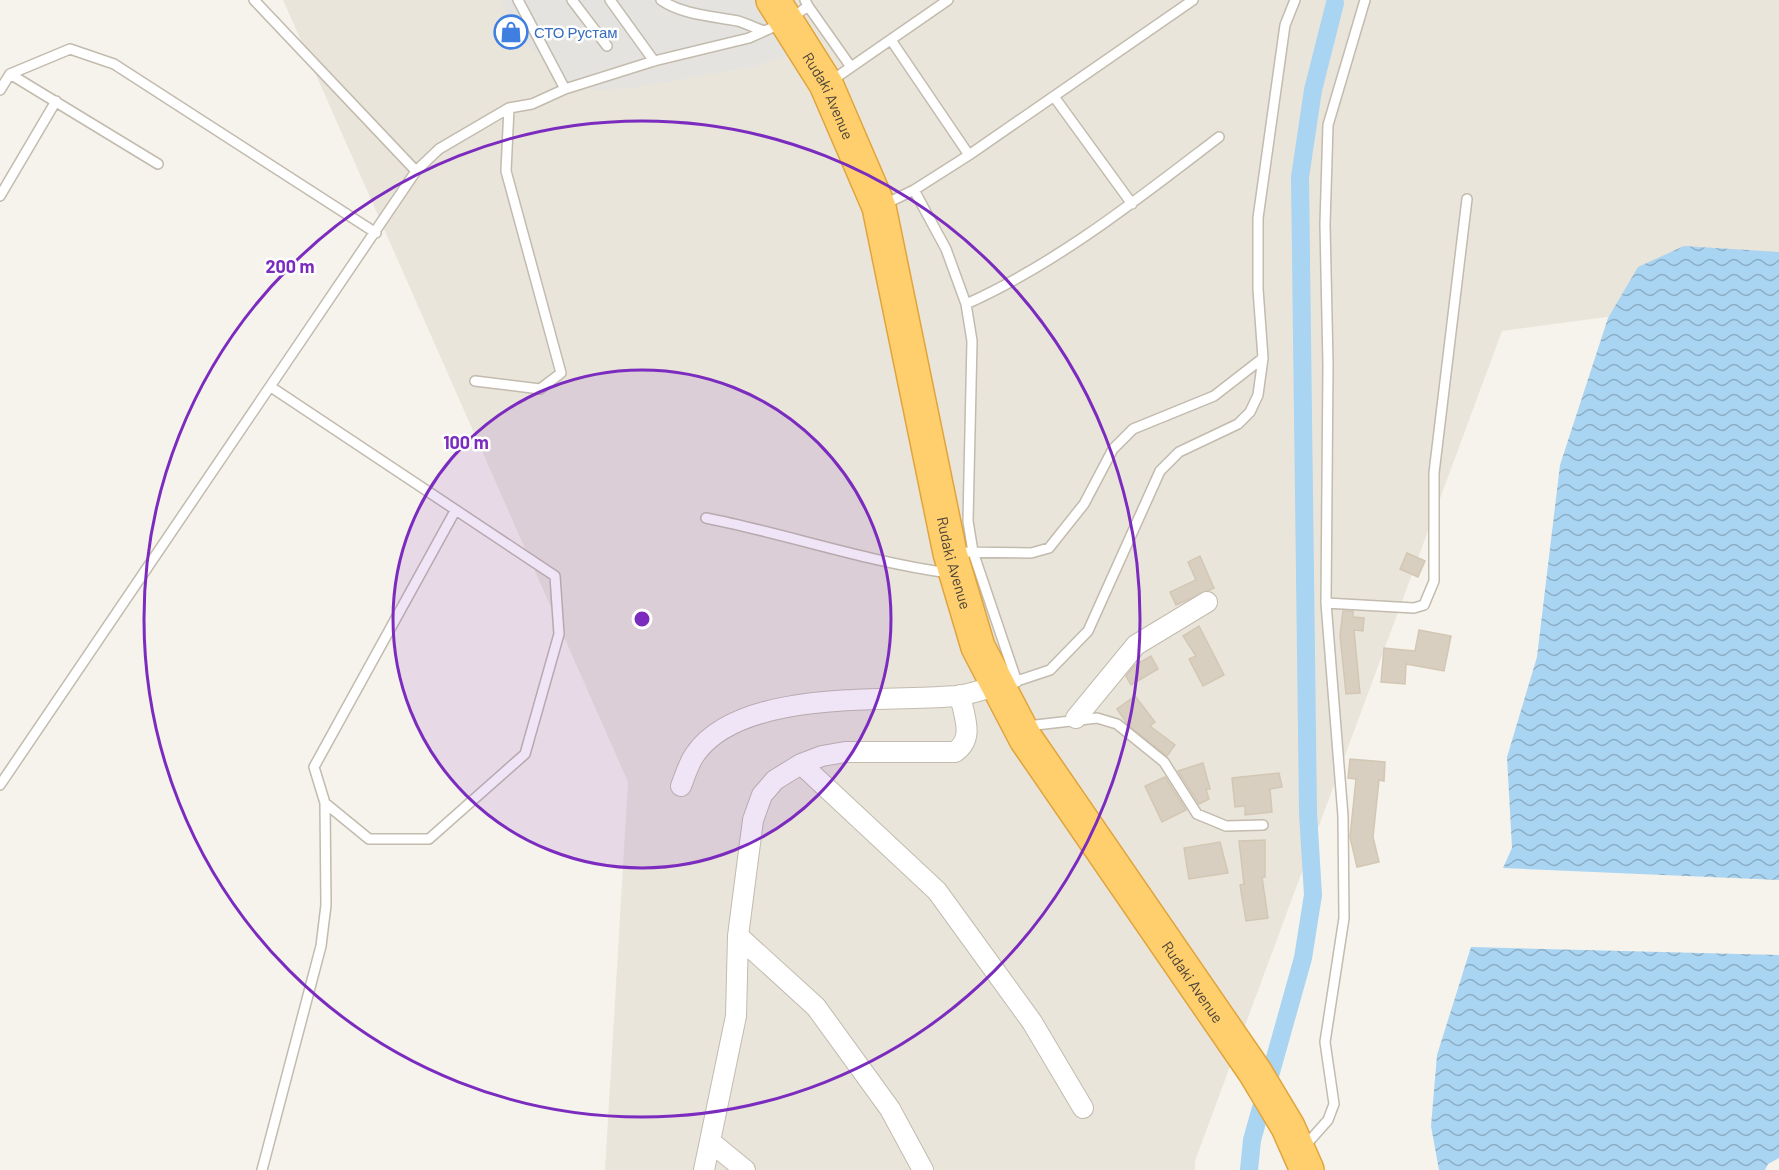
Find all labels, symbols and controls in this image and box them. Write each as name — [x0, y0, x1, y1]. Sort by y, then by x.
shop icon: СТО Рустам — [493, 14, 529, 50]
place label: СТО Рустам — [534, 23, 618, 41]
street label: Rudaki Avenue — [799, 49, 858, 142]
text: 200 m — [265, 255, 315, 277]
text: 100 m — [443, 431, 489, 453]
street label: Rudaki Avenue — [934, 515, 975, 611]
centre of rings — [632, 609, 652, 629]
street label: Rudaki Avenue — [1159, 938, 1227, 1026]

